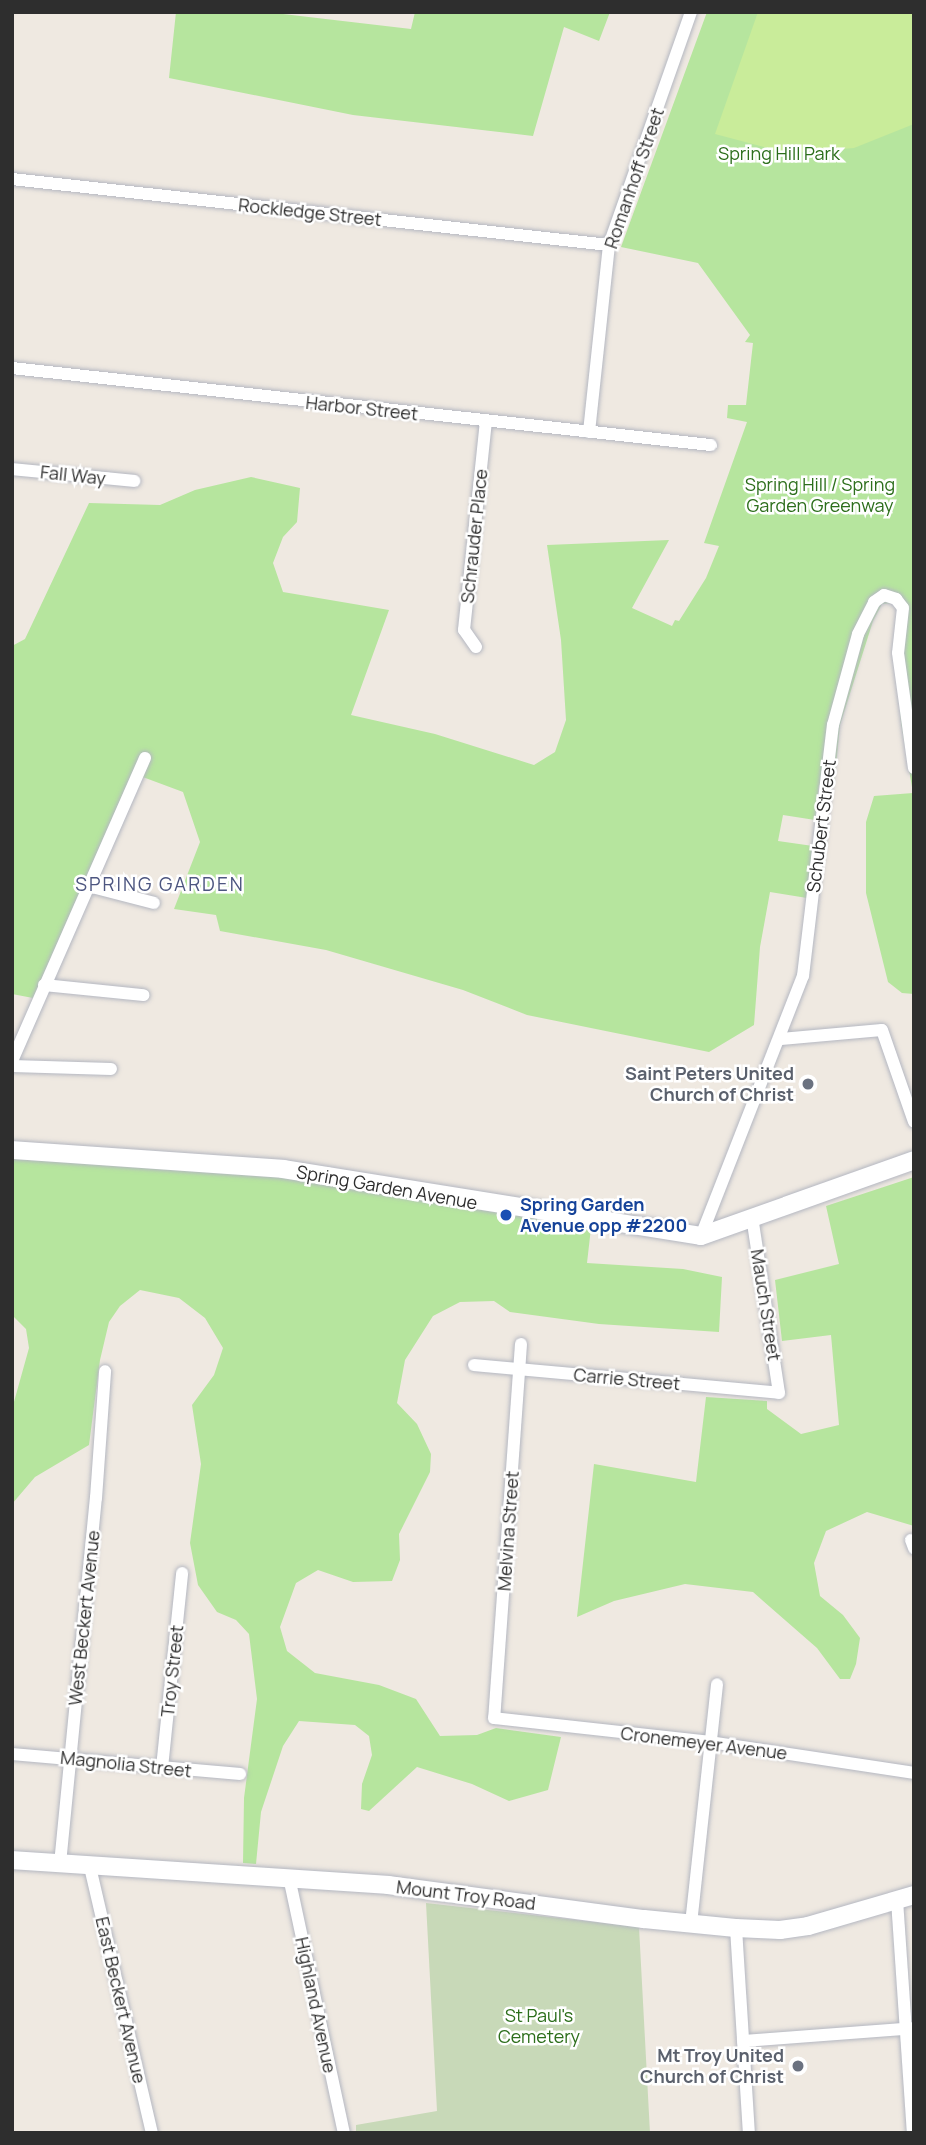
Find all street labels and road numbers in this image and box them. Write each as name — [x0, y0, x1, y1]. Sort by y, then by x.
street label: Romanhoff Street — [600, 105, 668, 251]
street label: Rockledge Street — [237, 194, 383, 230]
street label: Harbor Street — [305, 391, 419, 425]
street label: Fall Way — [39, 461, 107, 489]
street label: Schrauder Place — [456, 468, 492, 604]
street label: Schubert Street — [802, 758, 840, 894]
street label: Spring Garden Avenue — [295, 1160, 479, 1214]
street label: Mauch Street — [746, 1248, 786, 1362]
street label: Carrie Street — [573, 1364, 681, 1394]
street label: Melvina Street — [493, 1470, 523, 1592]
street label: West Beckert Avenue — [64, 1529, 104, 1707]
street label: Troy Street — [156, 1624, 188, 1718]
street label: Cronemeyer Avenue — [619, 1722, 789, 1764]
street label: Magnolia Street — [59, 1746, 193, 1782]
street label: Mount Troy Road — [395, 1876, 537, 1914]
street label: East Beckert Avenue — [91, 1915, 151, 2085]
street label: Highland Avenue — [291, 1935, 341, 2075]

